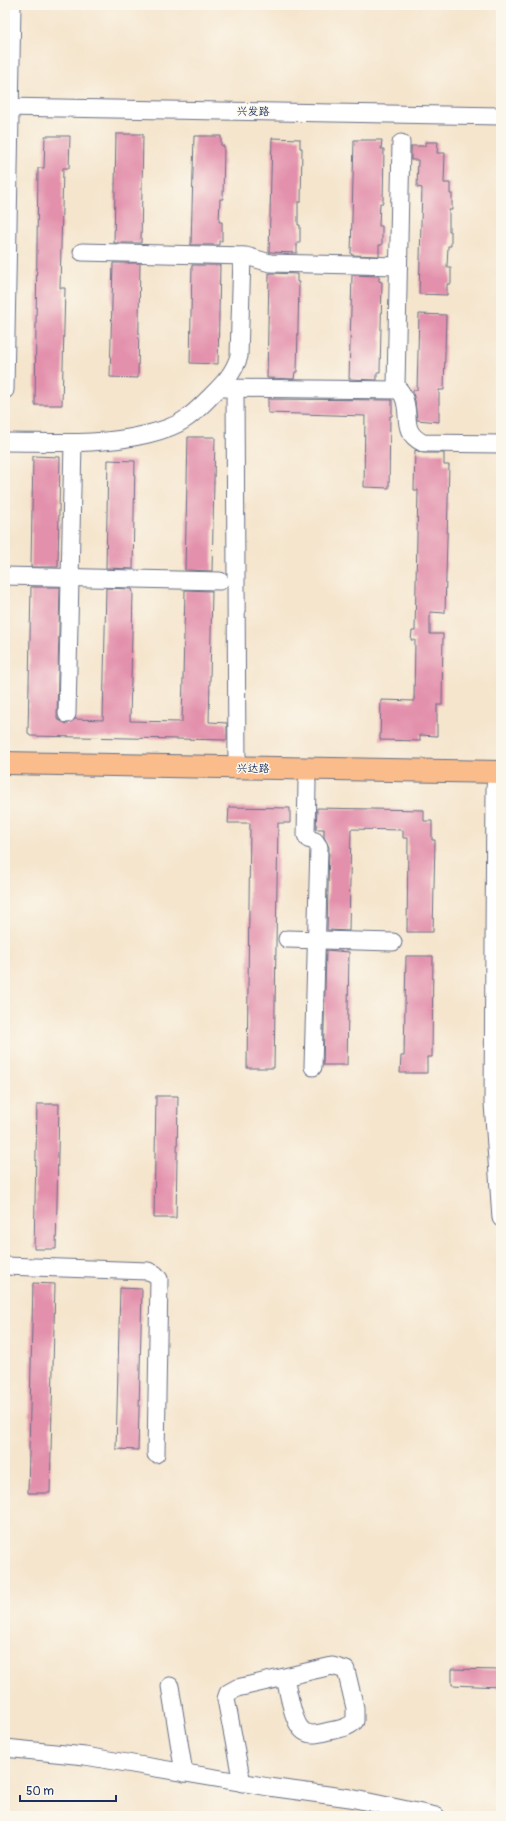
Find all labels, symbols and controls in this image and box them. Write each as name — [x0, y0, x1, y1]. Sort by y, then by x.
street label: 兴发路 — [236, 105, 270, 118]
street label: 兴达路 — [236, 762, 270, 775]
scale bar — [20, 1777, 116, 1803]
text: 50 m — [26, 1784, 54, 1799]

